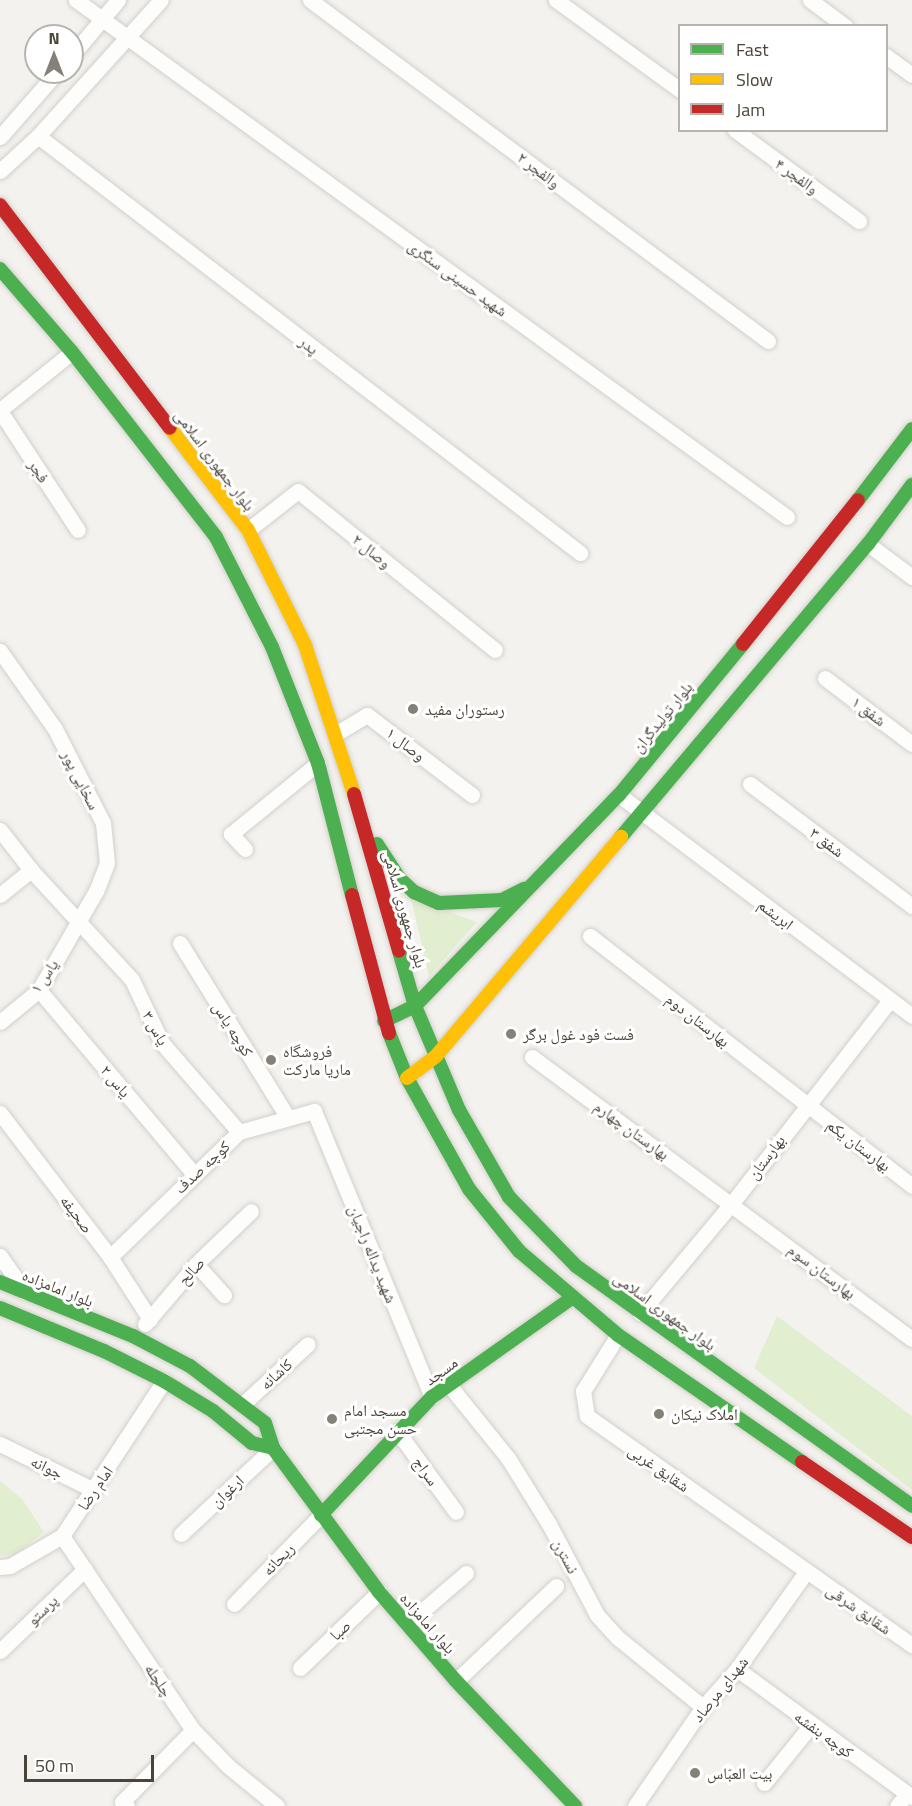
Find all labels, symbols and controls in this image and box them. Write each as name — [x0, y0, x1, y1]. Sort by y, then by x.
north arrow — [24, 24, 84, 84]
legend — [678, 24, 888, 132]
text: N — [48, 26, 60, 50]
text: Fast — [736, 36, 769, 63]
text: Slow — [736, 66, 773, 93]
text: Jam — [736, 96, 765, 123]
street label: والفجر ۲ — [514, 148, 564, 192]
street label: والفجر ۴ — [772, 154, 822, 198]
street label: شهید حسینی سنگری — [405, 236, 511, 320]
street label: پدر — [296, 332, 322, 358]
street label: بلوار جمهوری اسلامی — [171, 406, 259, 514]
street label: فجر — [24, 456, 54, 486]
street label: وصال ۲ — [349, 530, 395, 572]
street label: بلوار تولیدگران — [628, 678, 696, 756]
street label: شفق ۱ — [848, 692, 890, 730]
place label: رستوران مفید — [425, 699, 505, 719]
marker: رستوران مفید — [406, 702, 420, 716]
street label: وصال ۱ — [383, 723, 429, 765]
street label: سخایی پور — [58, 747, 104, 813]
street label: شفق ۳ — [806, 823, 848, 861]
street label: بلوار جمهوری اسلامی — [379, 848, 431, 970]
street label: ابریشم — [755, 895, 797, 933]
street label: یاس ۱ — [26, 956, 62, 996]
street label: بهارستان دوم — [662, 989, 734, 1051]
street label: کوچه یاس — [209, 998, 257, 1060]
street label: یاس ۳ — [139, 1007, 173, 1049]
place label: فست فود غول برگر — [523, 1024, 634, 1044]
marker: فست فود غول برگر — [504, 1027, 518, 1041]
place label: فروشگاه ماریا مارکت — [283, 1041, 351, 1079]
marker: فروشگاه ماریا مارکت — [264, 1053, 278, 1067]
street label: یاس ۲ — [97, 1061, 135, 1101]
street label: بهارستان چهارم — [591, 1096, 673, 1164]
street label: بهارستان یکم — [823, 1115, 895, 1175]
street label: بهارستان — [743, 1131, 789, 1183]
street label: کوچه صدف — [170, 1137, 234, 1197]
street label: صحیفه — [57, 1191, 97, 1237]
street label: شهید یداله راجیان — [345, 1202, 401, 1306]
street label: بهارستان سوم — [784, 1239, 860, 1303]
street label: صالح — [174, 1253, 208, 1289]
street label: بلوار امامزاده — [20, 1265, 96, 1311]
street label: بلوار جمهوری اسلامی — [610, 1267, 720, 1355]
street label: مسجد — [421, 1353, 461, 1389]
street label: کاشانه — [256, 1355, 296, 1393]
place label: مسجد امام حسن مجتبی — [344, 1400, 417, 1438]
place label: املاک نیکان — [671, 1404, 738, 1424]
marker: املاک نیکان — [652, 1407, 666, 1421]
marker: مسجد امام حسن مجتبی — [325, 1412, 339, 1426]
street label: شقایق غربی — [625, 1440, 693, 1496]
street label: جوانه — [28, 1451, 66, 1483]
street label: سراج — [409, 1453, 443, 1489]
street label: امام رضا — [73, 1462, 117, 1514]
street label: ارغوان — [206, 1471, 248, 1511]
street label: نسترن — [549, 1535, 583, 1577]
street label: ریحانه — [258, 1539, 298, 1579]
street label: شقایق شرقی — [823, 1580, 895, 1638]
street label: بلوار امامزاده — [396, 1588, 460, 1658]
street label: پرستو — [22, 1591, 62, 1629]
street label: صبا — [326, 1616, 354, 1644]
street label: شهدای مرصاد — [688, 1652, 752, 1726]
street label: چلچله — [141, 1660, 177, 1700]
street label: کوچه بنفشه — [791, 1706, 857, 1762]
scale bar — [27, 1743, 158, 1781]
text: 50 m — [35, 1752, 74, 1779]
place label: بیت العبّاس — [707, 1763, 773, 1783]
marker: بیت العبّاس — [688, 1766, 702, 1780]

